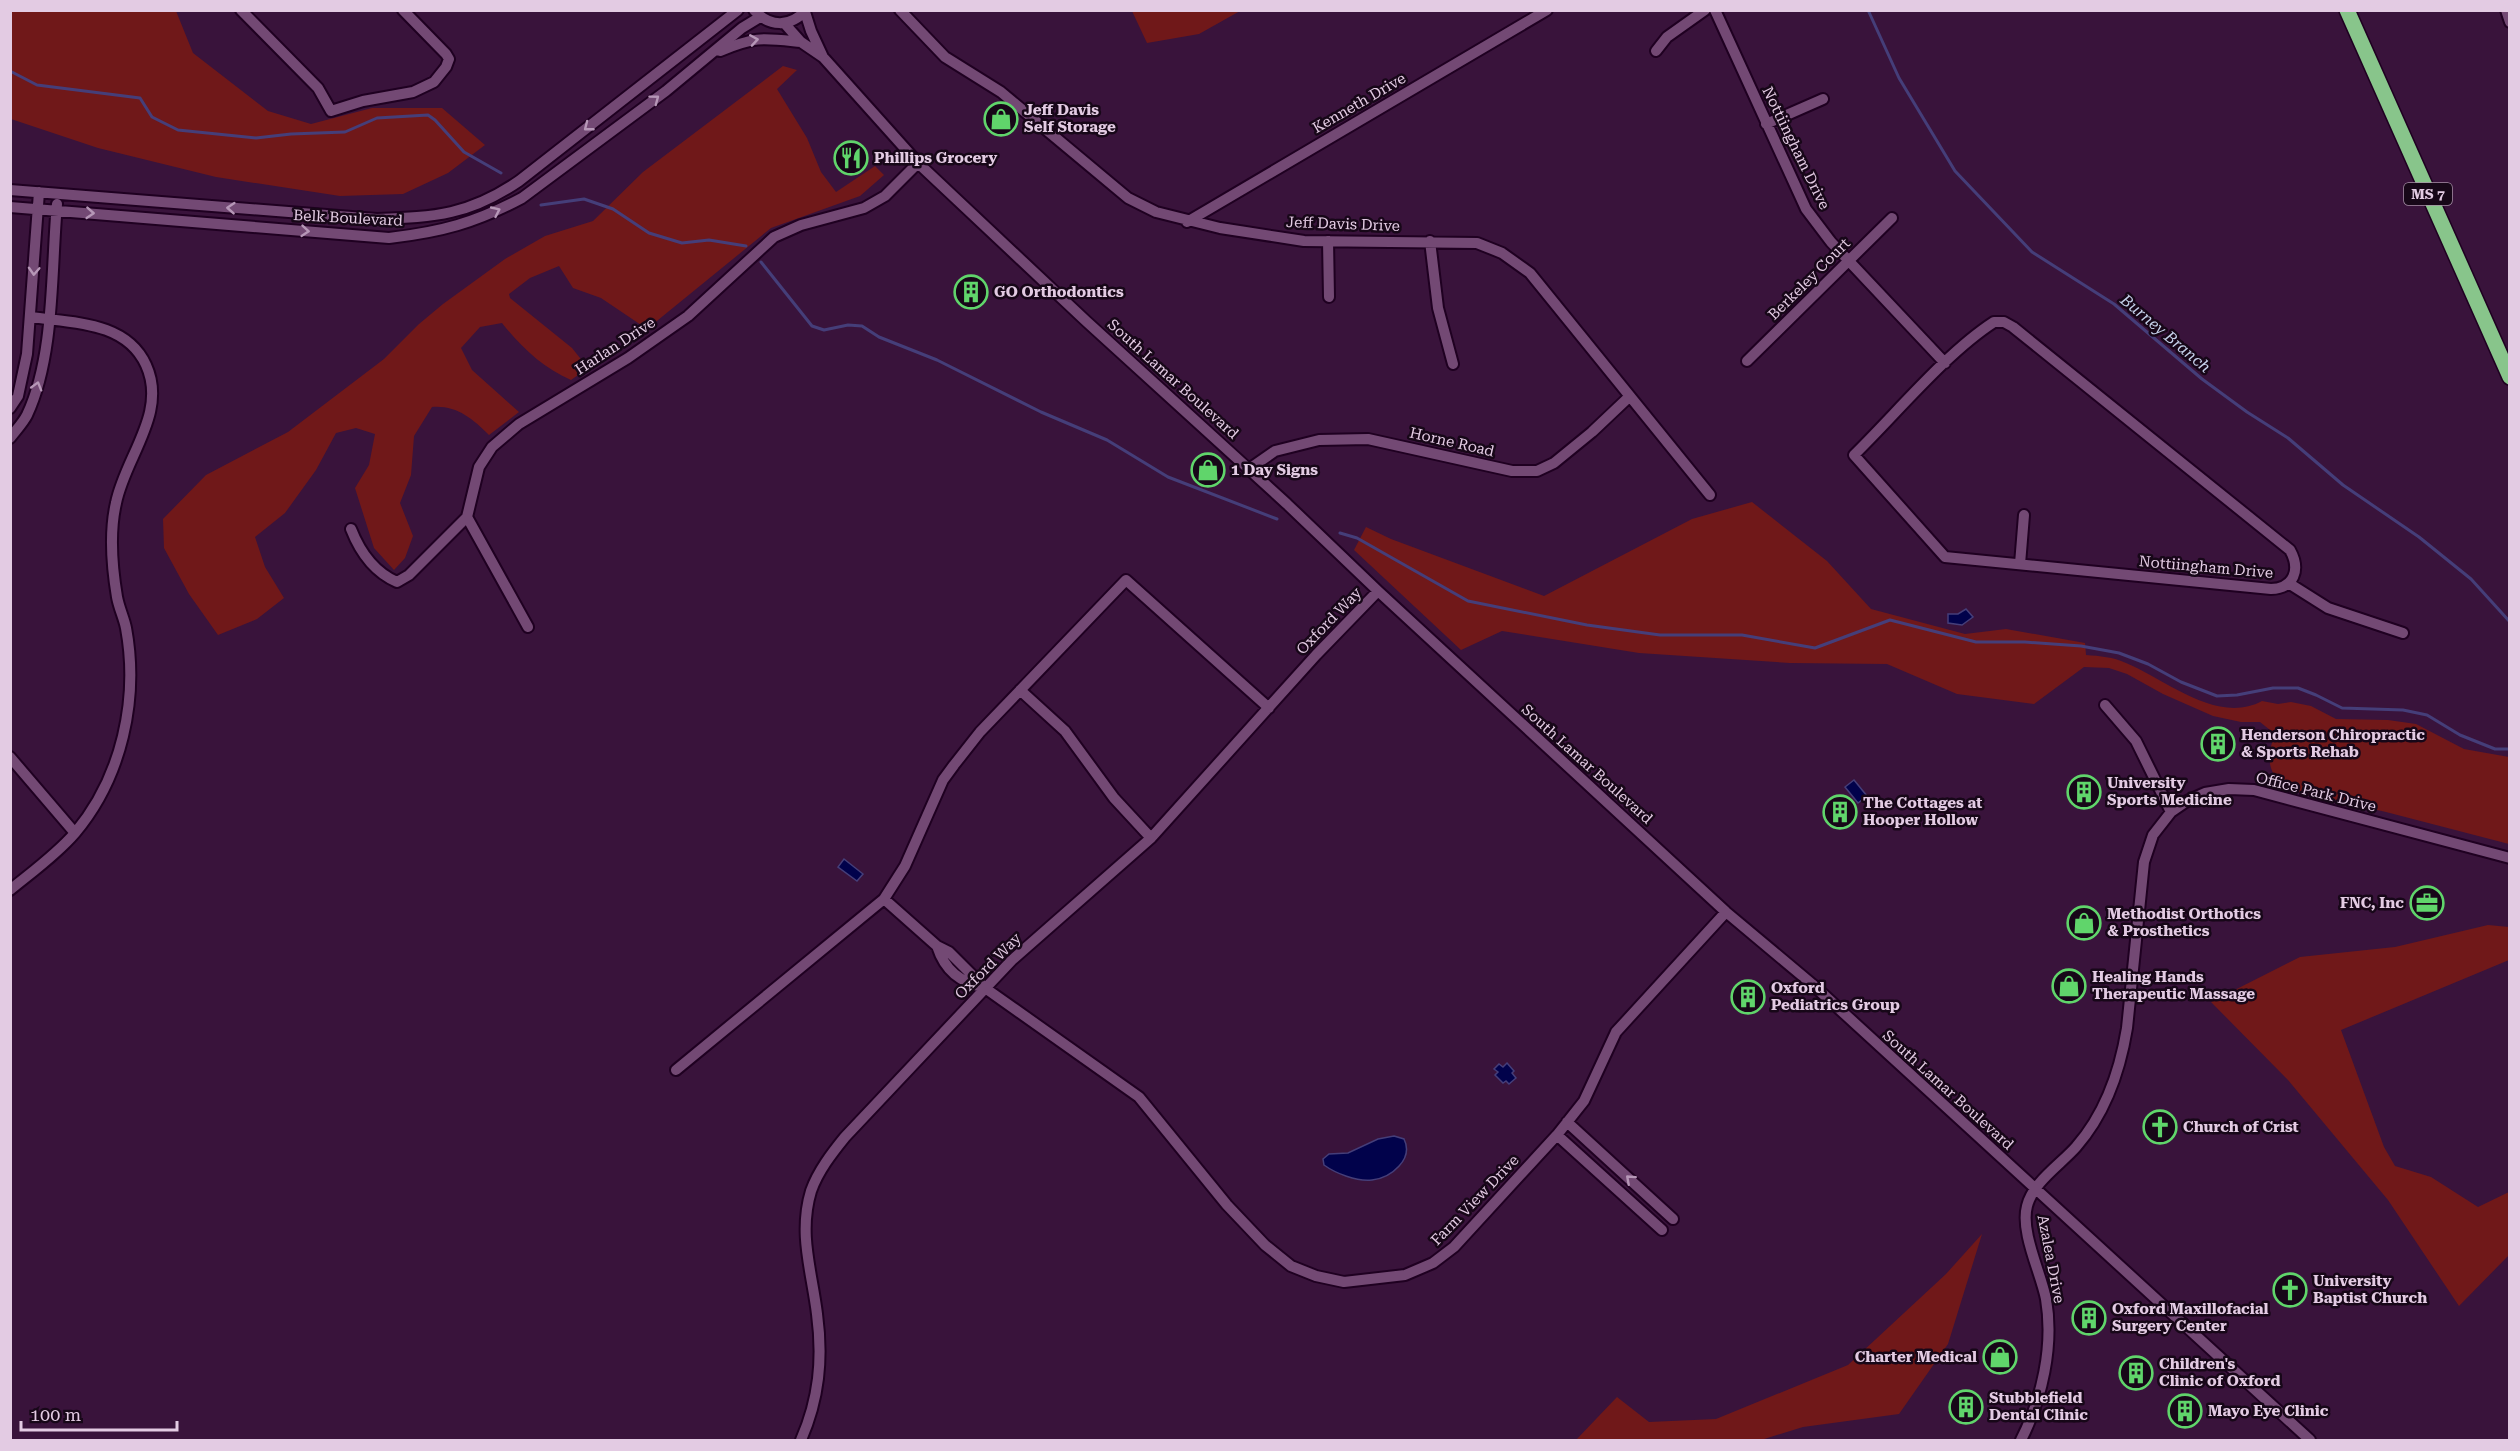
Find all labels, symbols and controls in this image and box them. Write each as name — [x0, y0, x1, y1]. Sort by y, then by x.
one-way arrow — [749, 34, 759, 46]
street label: Kenneth Drive — [1309, 69, 1409, 137]
street label: Nottiingham Drive — [1758, 84, 1834, 212]
one-way arrow — [648, 95, 659, 106]
shop icon: Jeff Davis Self Storage — [983, 101, 1019, 137]
place label: Jeff Davis Self Storage — [1024, 101, 1116, 136]
one-way arrow — [584, 120, 595, 131]
restaurant icon: Phillips Grocery — [833, 140, 869, 176]
place label: Phillips Grocery — [874, 149, 997, 167]
road number: MS 7 — [2404, 183, 2452, 205]
one-way arrow — [227, 202, 236, 215]
one-way arrow — [85, 206, 94, 219]
street label: Belk Boulevard — [293, 206, 404, 230]
one-way arrow — [489, 207, 500, 219]
street label: Jeff Davis Drive — [1286, 213, 1400, 235]
one-way arrow — [300, 224, 310, 237]
street label: Berkeley Court — [1764, 234, 1854, 324]
one-way arrow — [27, 267, 40, 276]
building icon: GO Orthodontics — [953, 274, 989, 310]
place label: GO Orthodontics — [994, 283, 1124, 301]
water label: Burney Branch — [2116, 290, 2215, 377]
street label: Harlan Drive — [571, 313, 659, 379]
street label: South Lamar Boulevard — [1104, 315, 1243, 443]
one-way arrow — [30, 381, 42, 392]
street label: Horne Road — [1408, 424, 1496, 461]
shop icon: 1 Day Signs — [1190, 452, 1226, 488]
place label: 1 Day Signs — [1231, 461, 1318, 479]
street label: Nottiingham Drive — [2138, 552, 2274, 582]
street label: Oxford Way — [1293, 584, 1365, 658]
street label: South Lamar Boulevard — [1518, 700, 1657, 828]
building icon: Henderson Chiropractic & Sports Rehab — [2200, 726, 2236, 762]
place label: Henderson Chiropractic & Sports Rehab — [2241, 726, 2425, 761]
street label: Office Park Drive — [2254, 768, 2378, 816]
building icon: University Sports Medicine — [2066, 774, 2102, 810]
place label: University Sports Medicine — [2107, 774, 2232, 809]
building icon: The Cottages at Hooper Hollow — [1822, 794, 1858, 830]
place label: The Cottages at Hooper Hollow — [1863, 794, 1982, 829]
office icon: FNC, Inc — [2409, 885, 2445, 921]
place label: FNC, Inc — [2340, 894, 2404, 912]
shop icon: Methodist Orthotics & Prosthetics — [2066, 905, 2102, 941]
place label: Methodist Orthotics & Prosthetics — [2107, 905, 2261, 940]
street label: Oxford Way — [951, 929, 1025, 1003]
shop icon: Healing Hands Therapeutic Massage — [2051, 968, 2087, 1004]
place label: Healing Hands Therapeutic Massage — [2092, 968, 2255, 1003]
building icon: Oxford Pediatrics Group — [1730, 979, 1766, 1015]
place label: Oxford Pediatrics Group — [1771, 979, 1900, 1014]
street label: South Lamar Boulevard — [1879, 1026, 2018, 1154]
church icon: Church of Crist — [2142, 1109, 2178, 1145]
place label: Church of Crist — [2183, 1118, 2299, 1136]
street label: Farm View Drive — [1427, 1151, 1523, 1249]
one-way arrow — [1626, 1175, 1637, 1186]
street label: Azalea Drive — [2034, 1213, 2068, 1305]
church icon: University Baptist Church — [2272, 1272, 2308, 1308]
place label: University Baptist Church — [2313, 1272, 2427, 1307]
building icon: Oxford Maxillofacial Surgery Center — [2071, 1300, 2107, 1336]
place label: Oxford Maxillofacial Surgery Center — [2112, 1300, 2269, 1335]
shop icon: Charter Medical — [1982, 1339, 2018, 1375]
place label: Charter Medical — [1855, 1348, 1977, 1366]
building icon: Children's Clinic of Oxford — [2118, 1355, 2154, 1391]
place label: Children's Clinic of Oxford — [2159, 1355, 2280, 1390]
building icon: Stubblefield Dental Clinic — [1948, 1389, 1984, 1425]
place label: Stubblefield Dental Clinic — [1989, 1389, 2088, 1424]
building icon: Mayo Eye Clinic — [2167, 1393, 2203, 1429]
scale bar — [21, 1394, 177, 1432]
place label: Mayo Eye Clinic — [2208, 1402, 2329, 1420]
text: 100 m — [30, 1404, 81, 1425]

